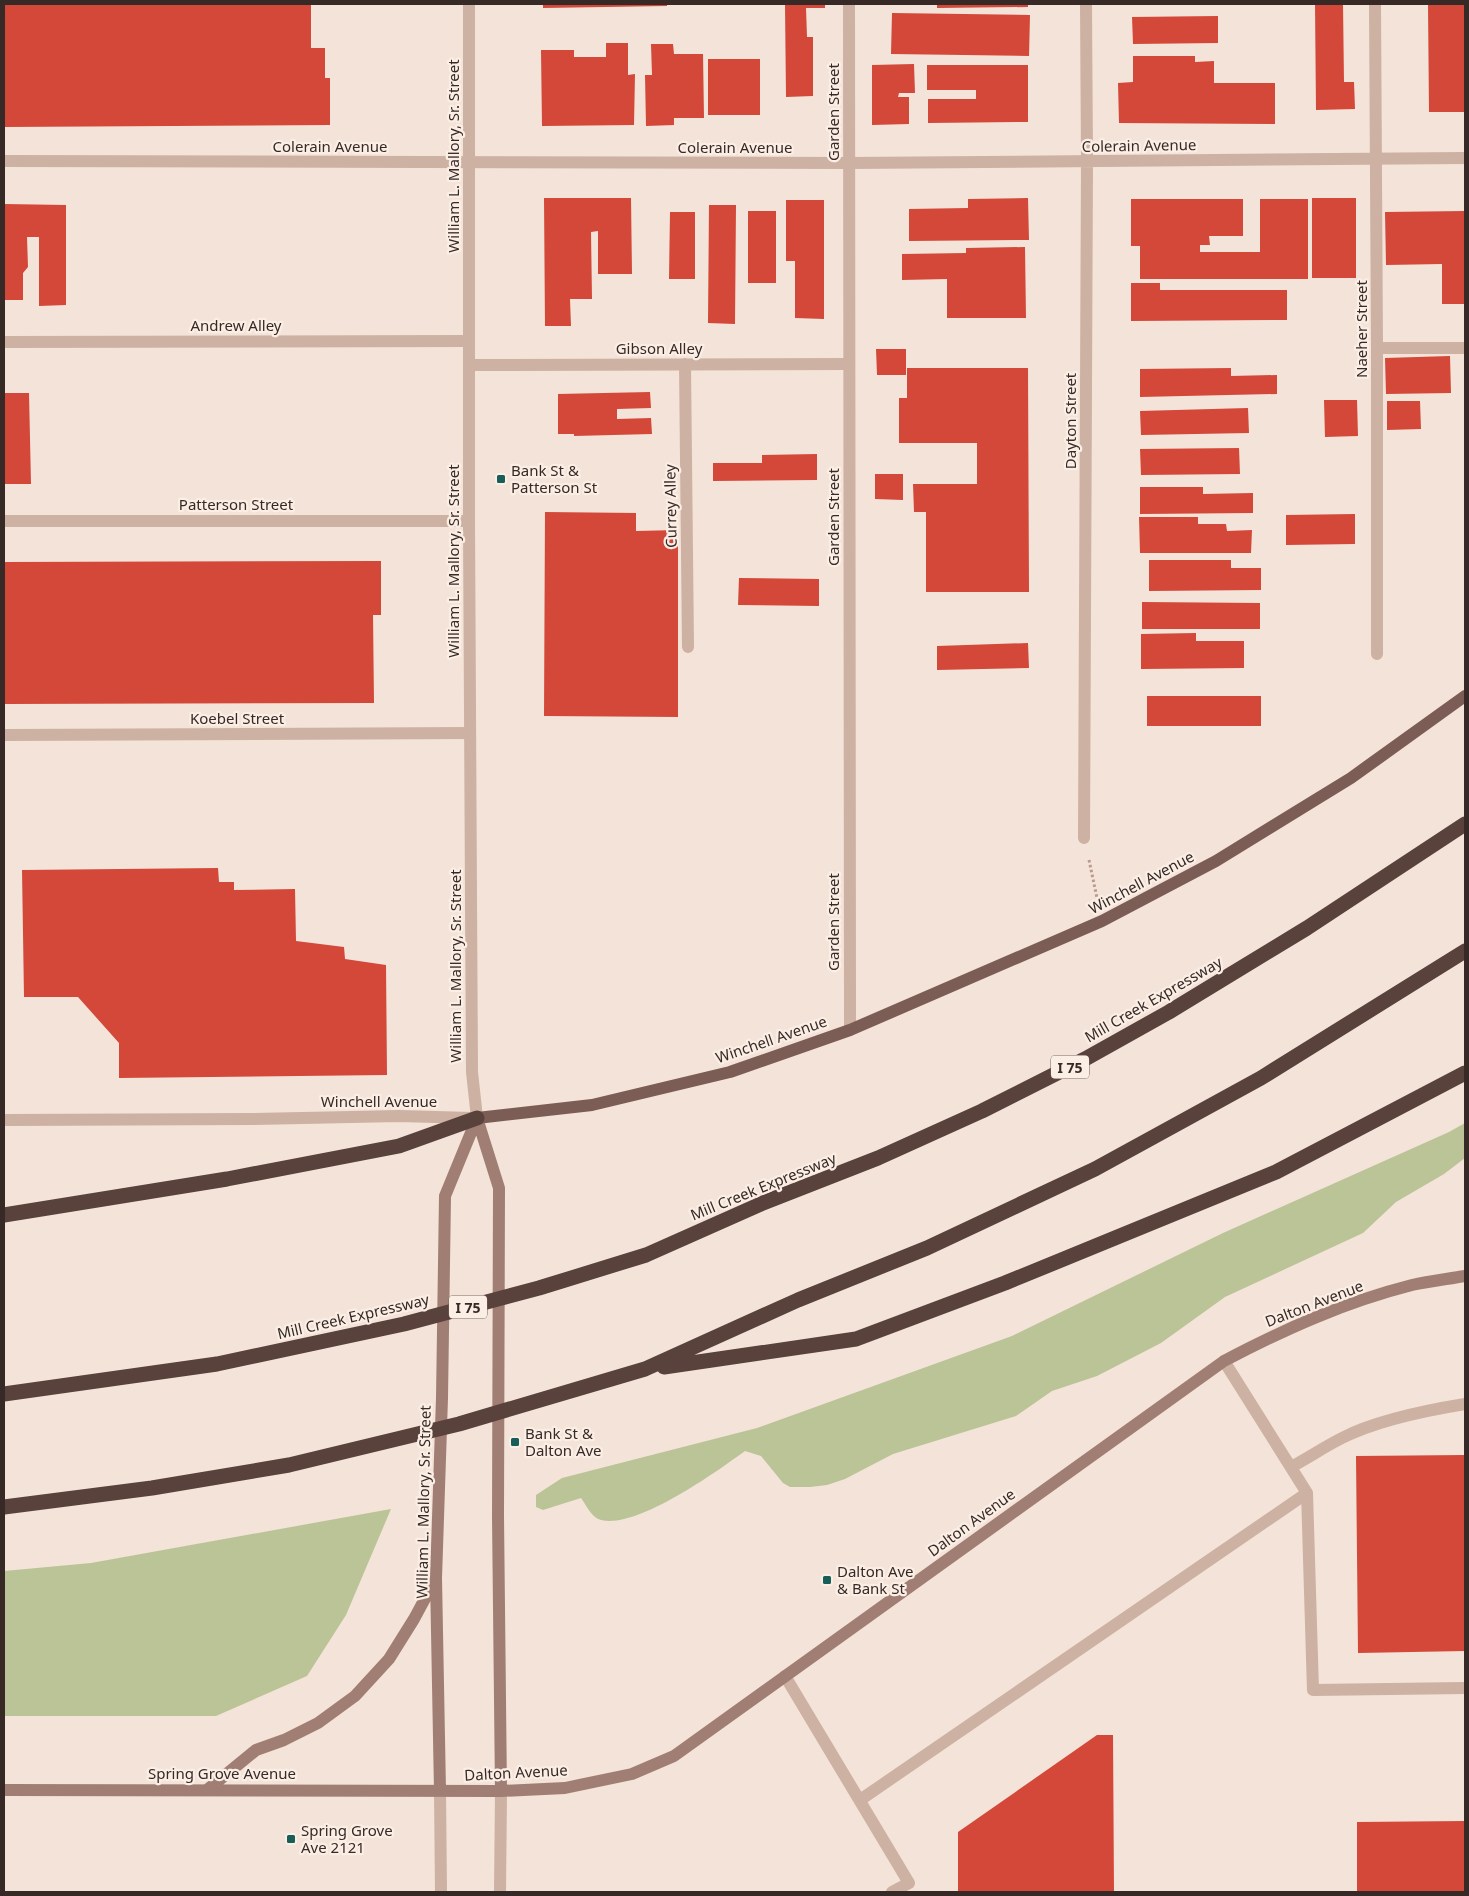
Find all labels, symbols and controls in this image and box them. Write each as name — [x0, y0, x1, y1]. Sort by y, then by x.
street label: William L. Mallory, Sr. Street — [443, 59, 463, 253]
street label: Garden Street — [823, 62, 843, 161]
street label: Colerain Avenue — [1081, 134, 1197, 156]
street label: Colerain Avenue — [273, 136, 387, 156]
street label: Colerain Avenue — [678, 137, 792, 157]
street label: Naeher Street — [1351, 279, 1371, 378]
street label: Andrew Alley — [191, 315, 282, 335]
street label: Gibson Alley — [616, 338, 703, 358]
street label: Dayton Street — [1060, 372, 1080, 469]
place label: Bank St & Patterson St — [511, 460, 598, 497]
street label: William L. Mallory, Sr. Street — [443, 464, 463, 658]
street label: Currey Alley — [659, 464, 681, 548]
street label: Garden Street — [823, 467, 843, 566]
marker: Bank St & Patterson St — [495, 473, 507, 485]
street label: Patterson Street — [179, 494, 294, 514]
street label: Koebel Street — [190, 708, 285, 728]
street label: Winchell Avenue — [1085, 846, 1197, 918]
street label: William L. Mallory, Sr. Street — [445, 869, 465, 1063]
street label: Garden Street — [823, 872, 843, 971]
street label: Mill Creek Expressway — [1081, 951, 1226, 1047]
street label: Winchell Avenue — [713, 1011, 829, 1067]
road number: I 75 — [1051, 1056, 1089, 1078]
street label: Winchell Avenue — [321, 1091, 437, 1111]
street label: Mill Creek Expressway — [687, 1147, 839, 1224]
street label: Dalton Avenue — [1262, 1275, 1366, 1331]
street label: Mill Creek Expressway — [275, 1289, 431, 1343]
road number: I 75 — [449, 1295, 487, 1318]
street label: William L. Mallory, Sr. Street — [411, 1405, 435, 1599]
place label: Bank St & Dalton Ave — [525, 1423, 602, 1460]
marker: Bank St & Dalton Ave — [509, 1436, 521, 1448]
street label: Dalton Avenue — [923, 1483, 1019, 1561]
place label: Dalton Ave & Bank St — [837, 1561, 914, 1598]
marker: Dalton Ave & Bank St — [821, 1574, 833, 1586]
street label: Dalton Avenue — [464, 1759, 568, 1785]
street label: Spring Grove Avenue — [148, 1763, 296, 1783]
place label: Spring Grove Ave 2121 — [301, 1820, 393, 1857]
marker: Spring Grove Ave 2121 — [285, 1833, 297, 1845]

